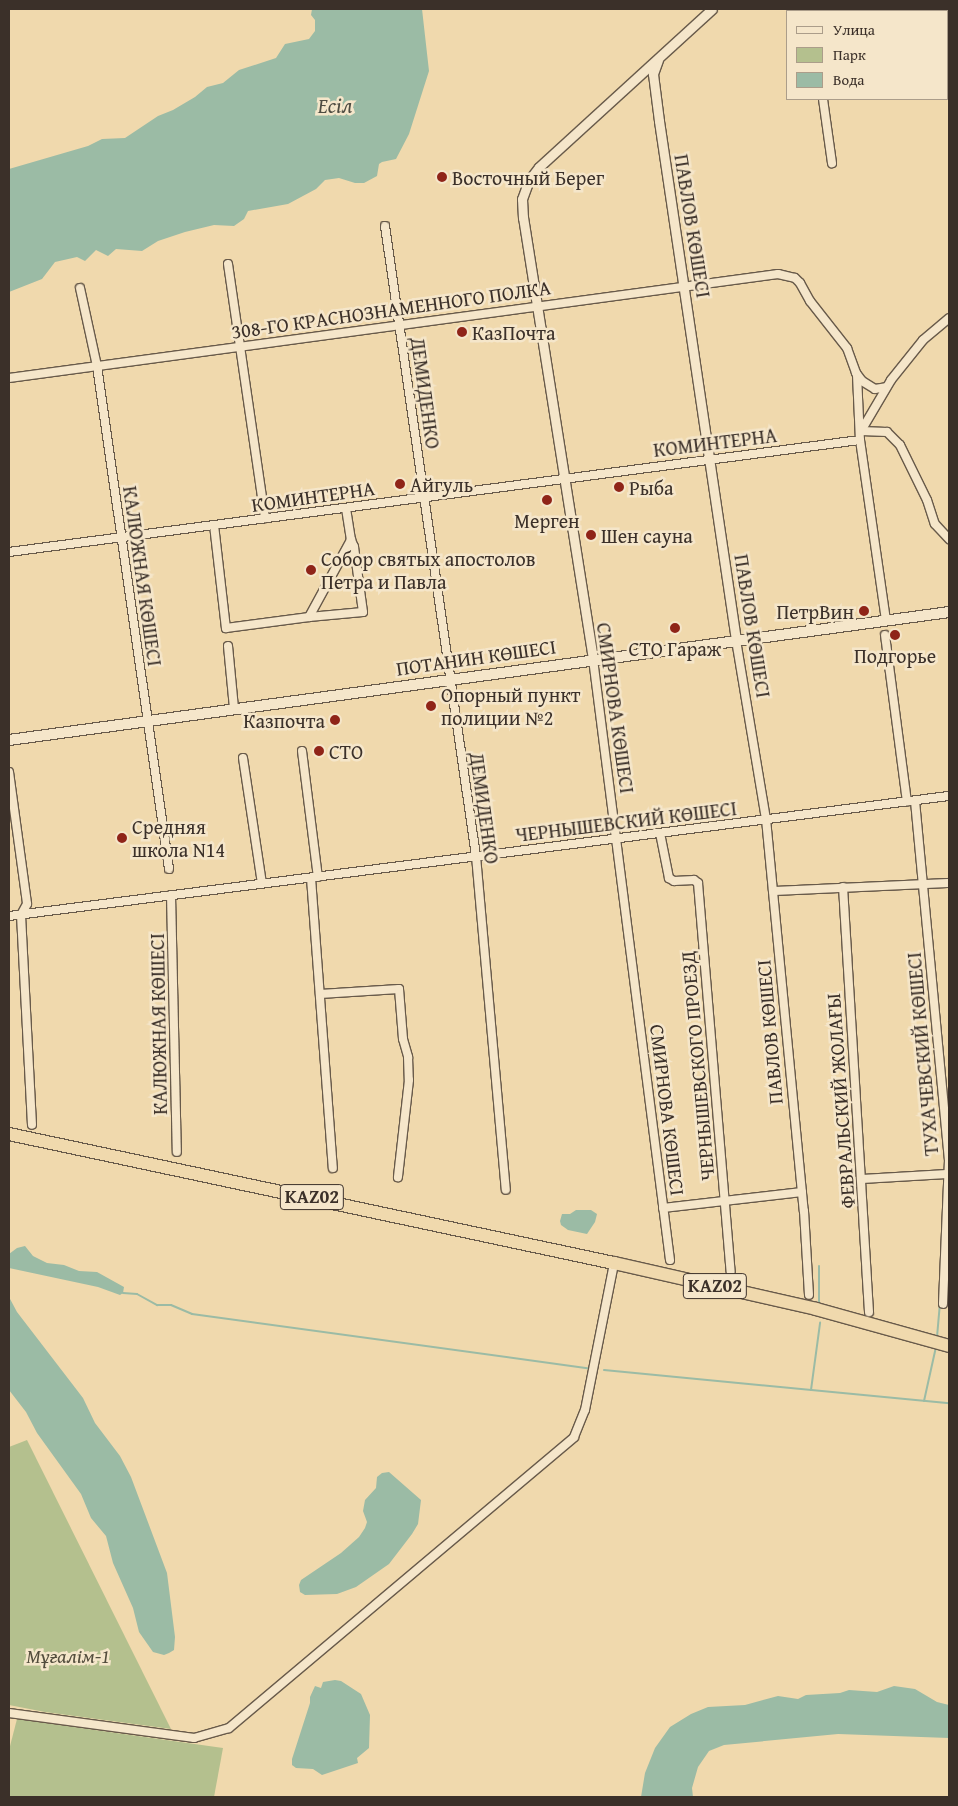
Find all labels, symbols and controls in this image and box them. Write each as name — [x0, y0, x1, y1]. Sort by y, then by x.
legend — [786, 10, 948, 100]
text: Улица — [833, 19, 875, 40]
text: Парк — [833, 44, 866, 65]
text: Вода — [833, 69, 864, 90]
water label: Есіл — [318, 93, 352, 119]
street label: ПАВЛОВ КӨШЕСІ — [670, 152, 716, 300]
place label: Восточный Берег — [452, 165, 604, 189]
marker: Восточный Берег — [436, 171, 448, 183]
street label: 308-ГО КРАСНОЗНАМЕННОГО ПОЛКА — [230, 275, 552, 343]
place label: КазПочта — [472, 320, 555, 344]
marker: КазПочта — [456, 326, 468, 338]
street label: ДЕМИДЕНКО — [406, 336, 446, 450]
street label: КОМИНТЕРНА — [652, 423, 778, 461]
place label: Айгуль — [410, 472, 473, 496]
street label: КОМИНТЕРНА — [250, 475, 376, 517]
place label: Рыба — [629, 475, 674, 499]
marker: Айгуль — [394, 478, 406, 490]
marker: Рыба — [613, 481, 625, 493]
street label: КАЛЮЖНАЯ КӨШЕСІ — [118, 484, 168, 668]
marker: Мерген — [541, 494, 553, 506]
place label: Мерген — [514, 508, 580, 532]
place label: Шен сауна — [601, 523, 693, 547]
marker: Шен сауна — [585, 529, 597, 541]
place label: Собор святых апостолов Петра и Павла — [321, 546, 535, 593]
street label: ПАВЛОВ КӨШЕСІ — [730, 552, 776, 700]
marker: Собор святых апостолов Петра и Павла — [305, 564, 317, 576]
place label: ПетрВин — [776, 599, 854, 623]
marker: ПетрВин — [858, 605, 870, 617]
street label: СМИРНОВА КӨШЕСІ — [592, 621, 640, 795]
marker: СТО Гараж — [669, 622, 681, 634]
marker: Подгорье — [889, 629, 901, 641]
street label: ПОТАНИН КӨШЕСІ — [395, 634, 557, 680]
place label: СТО Гараж — [629, 636, 721, 660]
place label: Подгорье — [854, 643, 936, 667]
place label: Опорный пункт полиции №2 — [441, 682, 581, 729]
marker: Опорный пункт полиции №2 — [425, 700, 437, 712]
place label: Казпочта — [243, 708, 325, 732]
marker: Казпочта — [329, 714, 341, 726]
place label: СТО — [329, 739, 363, 763]
marker: СТО — [313, 745, 325, 757]
street label: ДЕМИДЕНКО — [465, 751, 505, 865]
street label: ЧЕРНЫШЕВСКИЙ КӨШЕСІ — [514, 796, 738, 846]
place label: Средняя школа N14 — [132, 814, 225, 861]
marker: Средняя школа N14 — [116, 832, 128, 844]
street label: КАЛЮЖНАЯ КӨШЕСІ — [144, 933, 172, 1115]
street label: ЧЕРНЫШЕВСКОГО ПРОЕЗД — [675, 950, 719, 1182]
street label: ТУХАЧЕВСКИЙ КӨШЕСІ — [901, 951, 943, 1157]
street label: ПАВЛОВ КӨШЕСІ — [751, 959, 787, 1105]
street label: ФЕВРАЛЬСКИЙ ЖОЛАҒЫ — [821, 993, 859, 1209]
street label: СМИРНОВА КӨШЕСІ — [646, 1023, 690, 1197]
road number: KAZ02 — [280, 1180, 344, 1214]
road number: KAZ02 — [682, 1270, 748, 1302]
park label: Мұғалім-1 — [26, 1643, 110, 1667]

